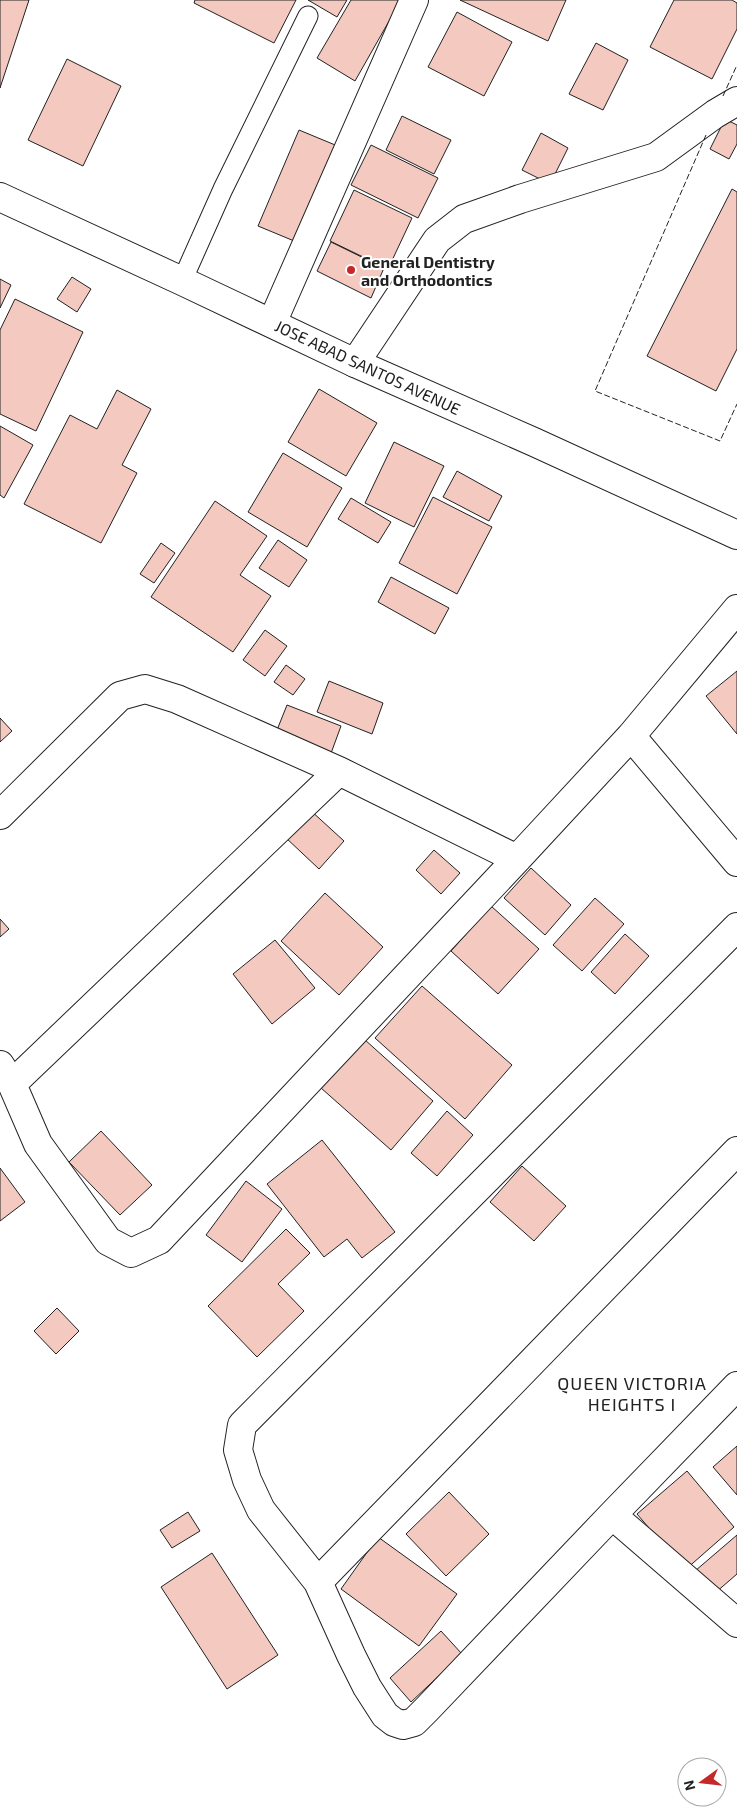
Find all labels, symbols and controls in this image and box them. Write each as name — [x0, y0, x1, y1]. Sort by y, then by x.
place label: General Dentistry and Orthodontics — [361, 252, 495, 289]
marker: General Dentistry and Orthodontics — [345, 264, 357, 276]
street label: JOSE ABAD SANTOS AVENUE — [272, 316, 464, 418]
district label: QUEEN VICTORIA HEIGHTS I — [557, 1372, 707, 1415]
north arrow — [677, 1757, 727, 1807]
text: N — [679, 1778, 698, 1793]

